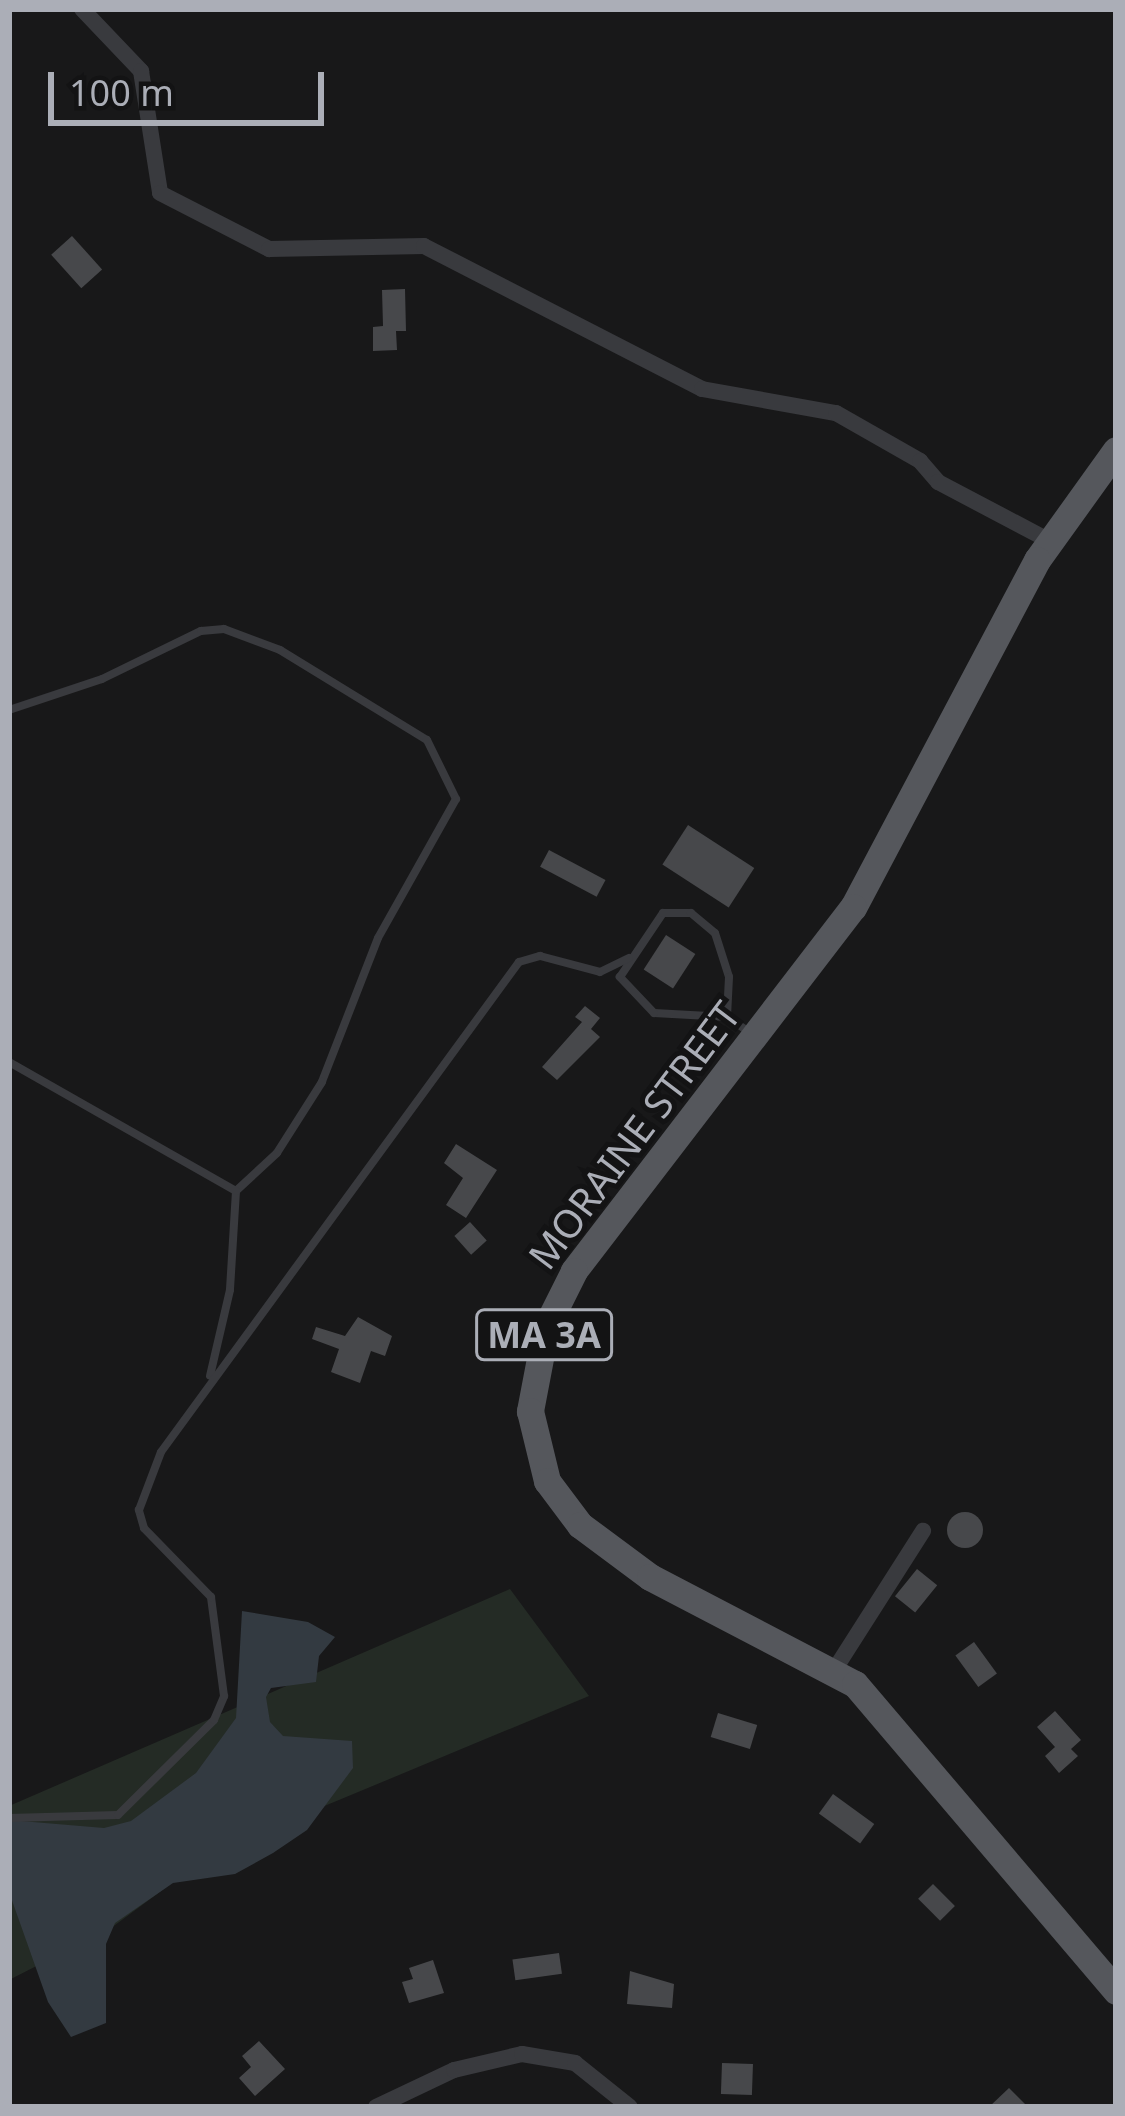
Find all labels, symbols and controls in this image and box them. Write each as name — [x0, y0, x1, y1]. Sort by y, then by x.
scale bar — [54, 48, 330, 122]
text: 100 m — [69, 68, 174, 117]
street label: MORAINE STREET — [518, 992, 750, 1278]
road number: MA 3A — [475, 1305, 613, 1365]

